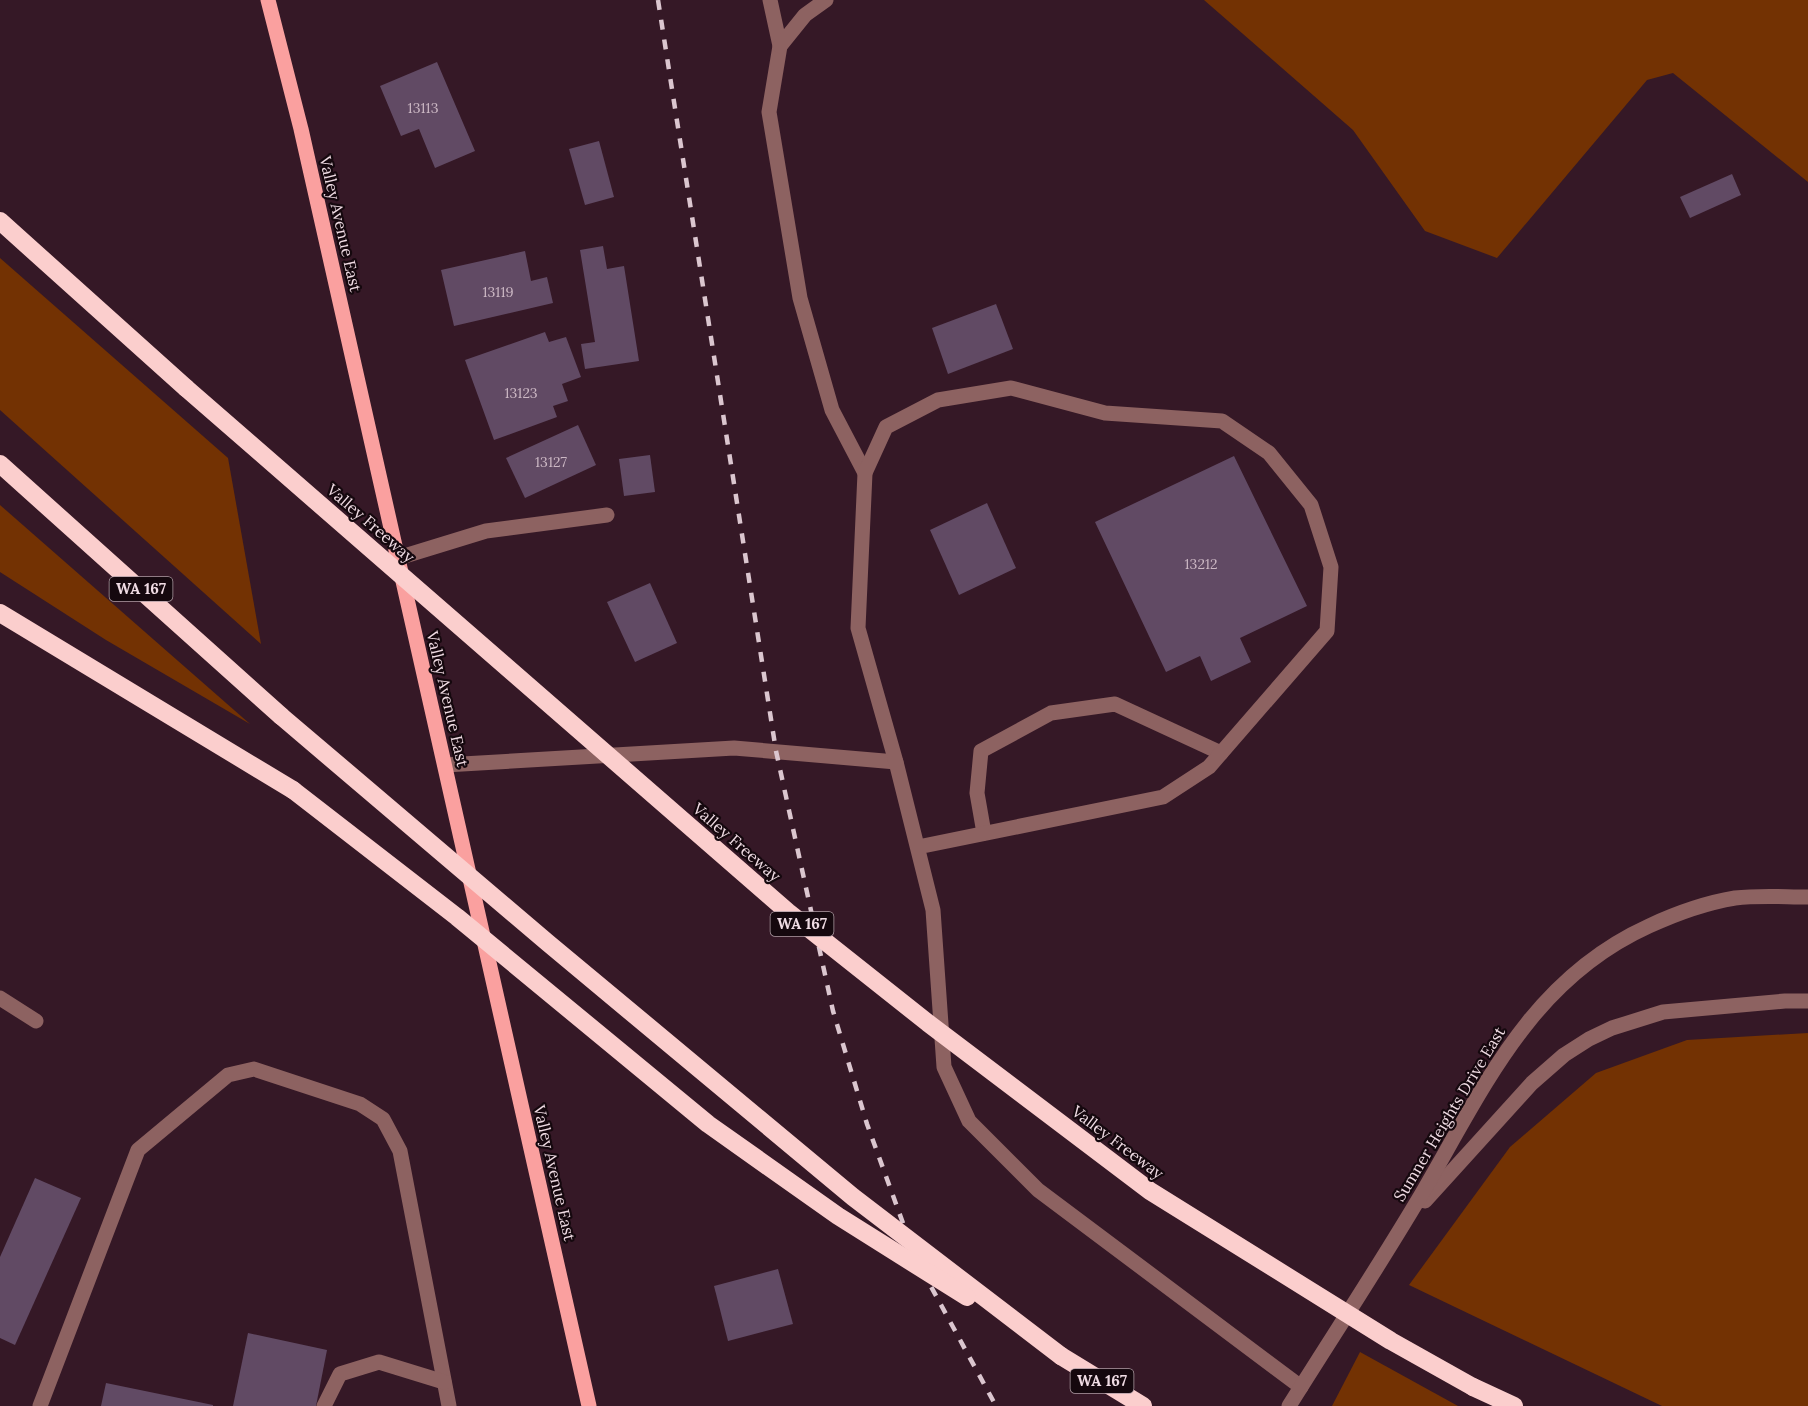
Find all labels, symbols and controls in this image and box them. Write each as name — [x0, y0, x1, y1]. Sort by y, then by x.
house number: 13113 — [408, 99, 439, 117]
street label: Valley Avenue East — [315, 153, 367, 295]
house number: 13119 — [482, 283, 514, 301]
house number: 13123 — [504, 384, 538, 402]
house number: 13127 — [535, 453, 568, 471]
street label: Valley Freeway — [322, 479, 420, 567]
house number: 13212 — [1184, 555, 1218, 573]
road number: WA 167 — [110, 577, 172, 601]
street label: Valley Avenue East — [422, 628, 474, 770]
street label: Valley Freeway — [688, 798, 786, 886]
road number: WA 167 — [770, 912, 834, 936]
street label: Sumner Heights Drive East — [1389, 1022, 1510, 1205]
street label: Valley Freeway — [1067, 1100, 1168, 1183]
street label: Valley Avenue East — [529, 1102, 581, 1244]
road number: WA 167 — [1070, 1369, 1134, 1393]

